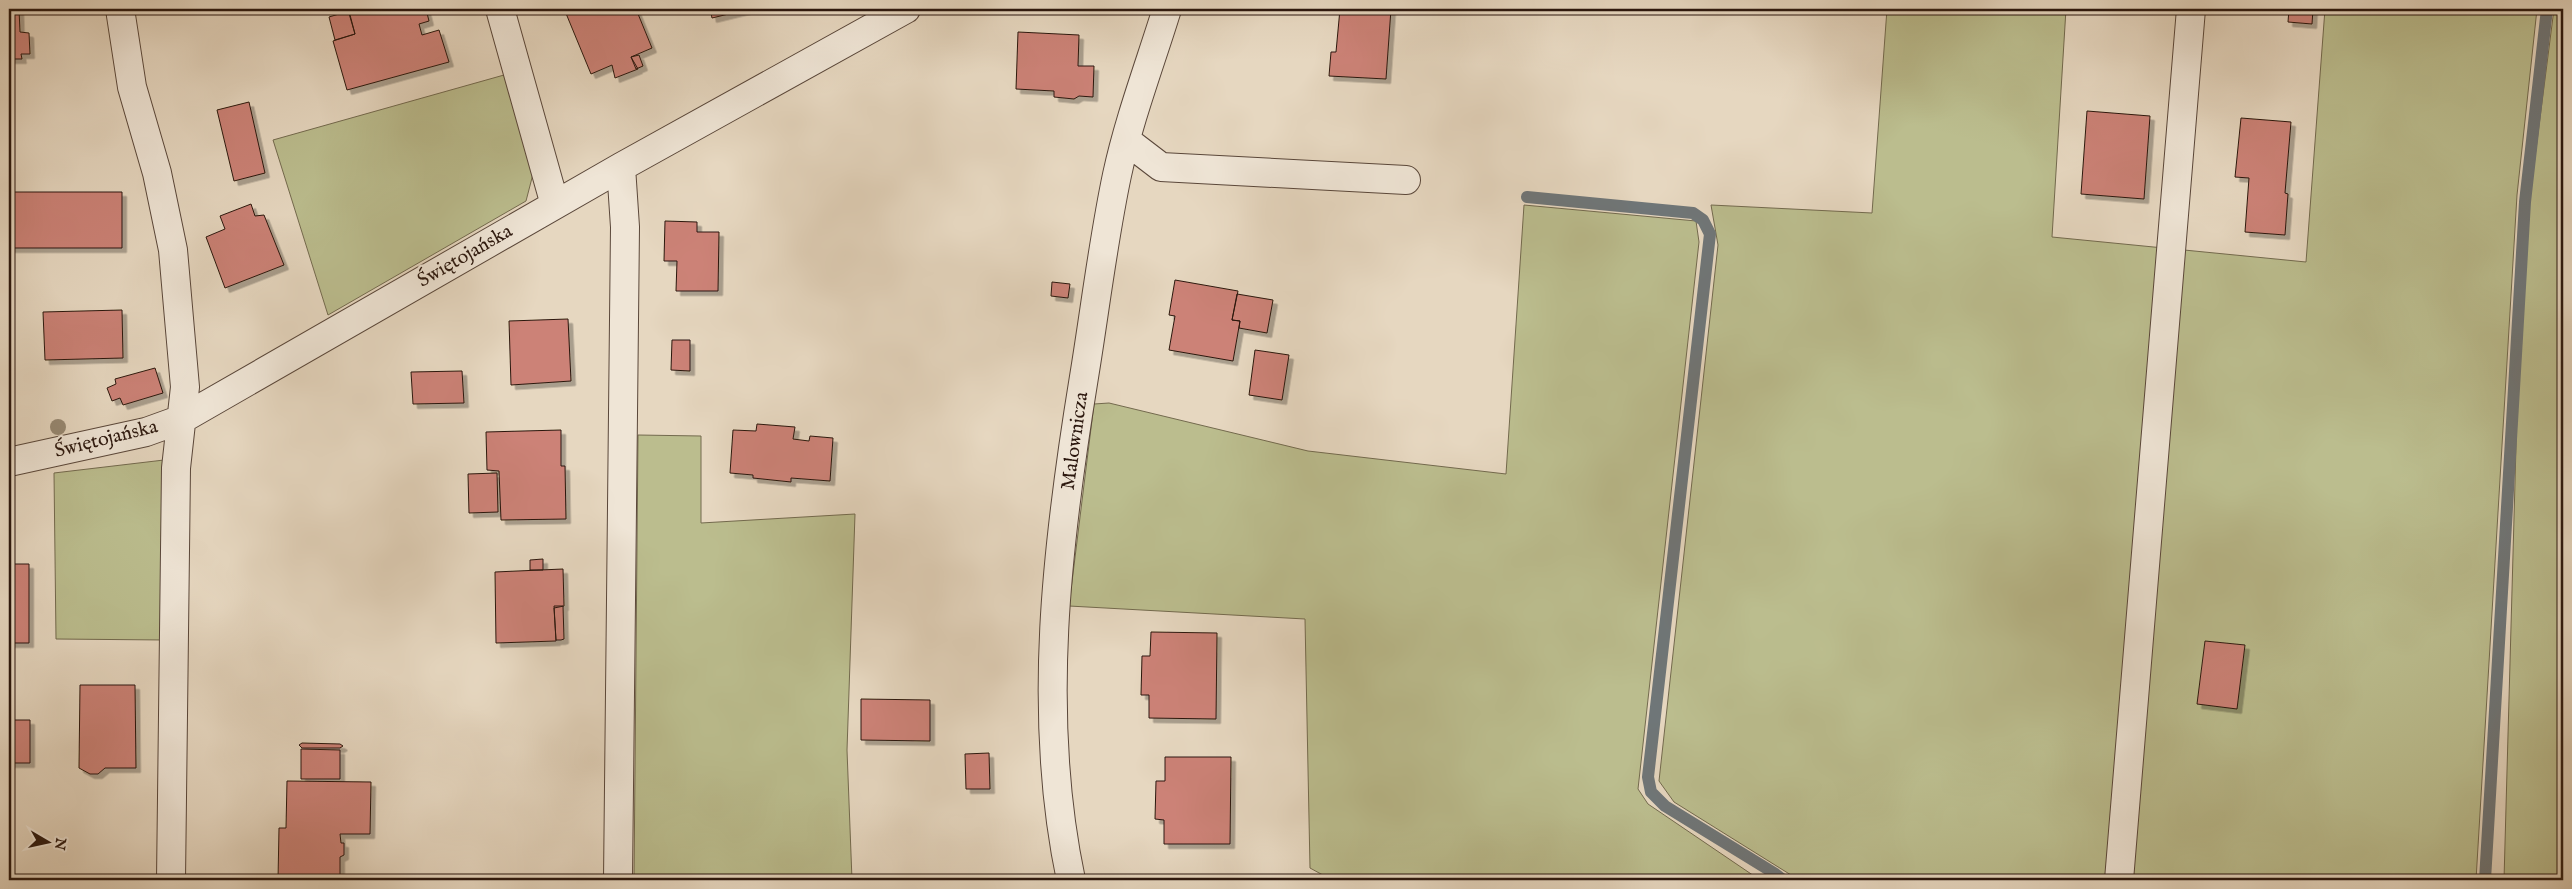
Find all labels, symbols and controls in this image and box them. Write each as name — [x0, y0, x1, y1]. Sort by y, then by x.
street label: Świętojańska — [413, 219, 517, 293]
street label: Malownicza — [1056, 390, 1094, 492]
street label: Świętojańska — [52, 414, 161, 464]
north arrow — [22, 816, 72, 866]
text: N — [50, 835, 70, 851]

